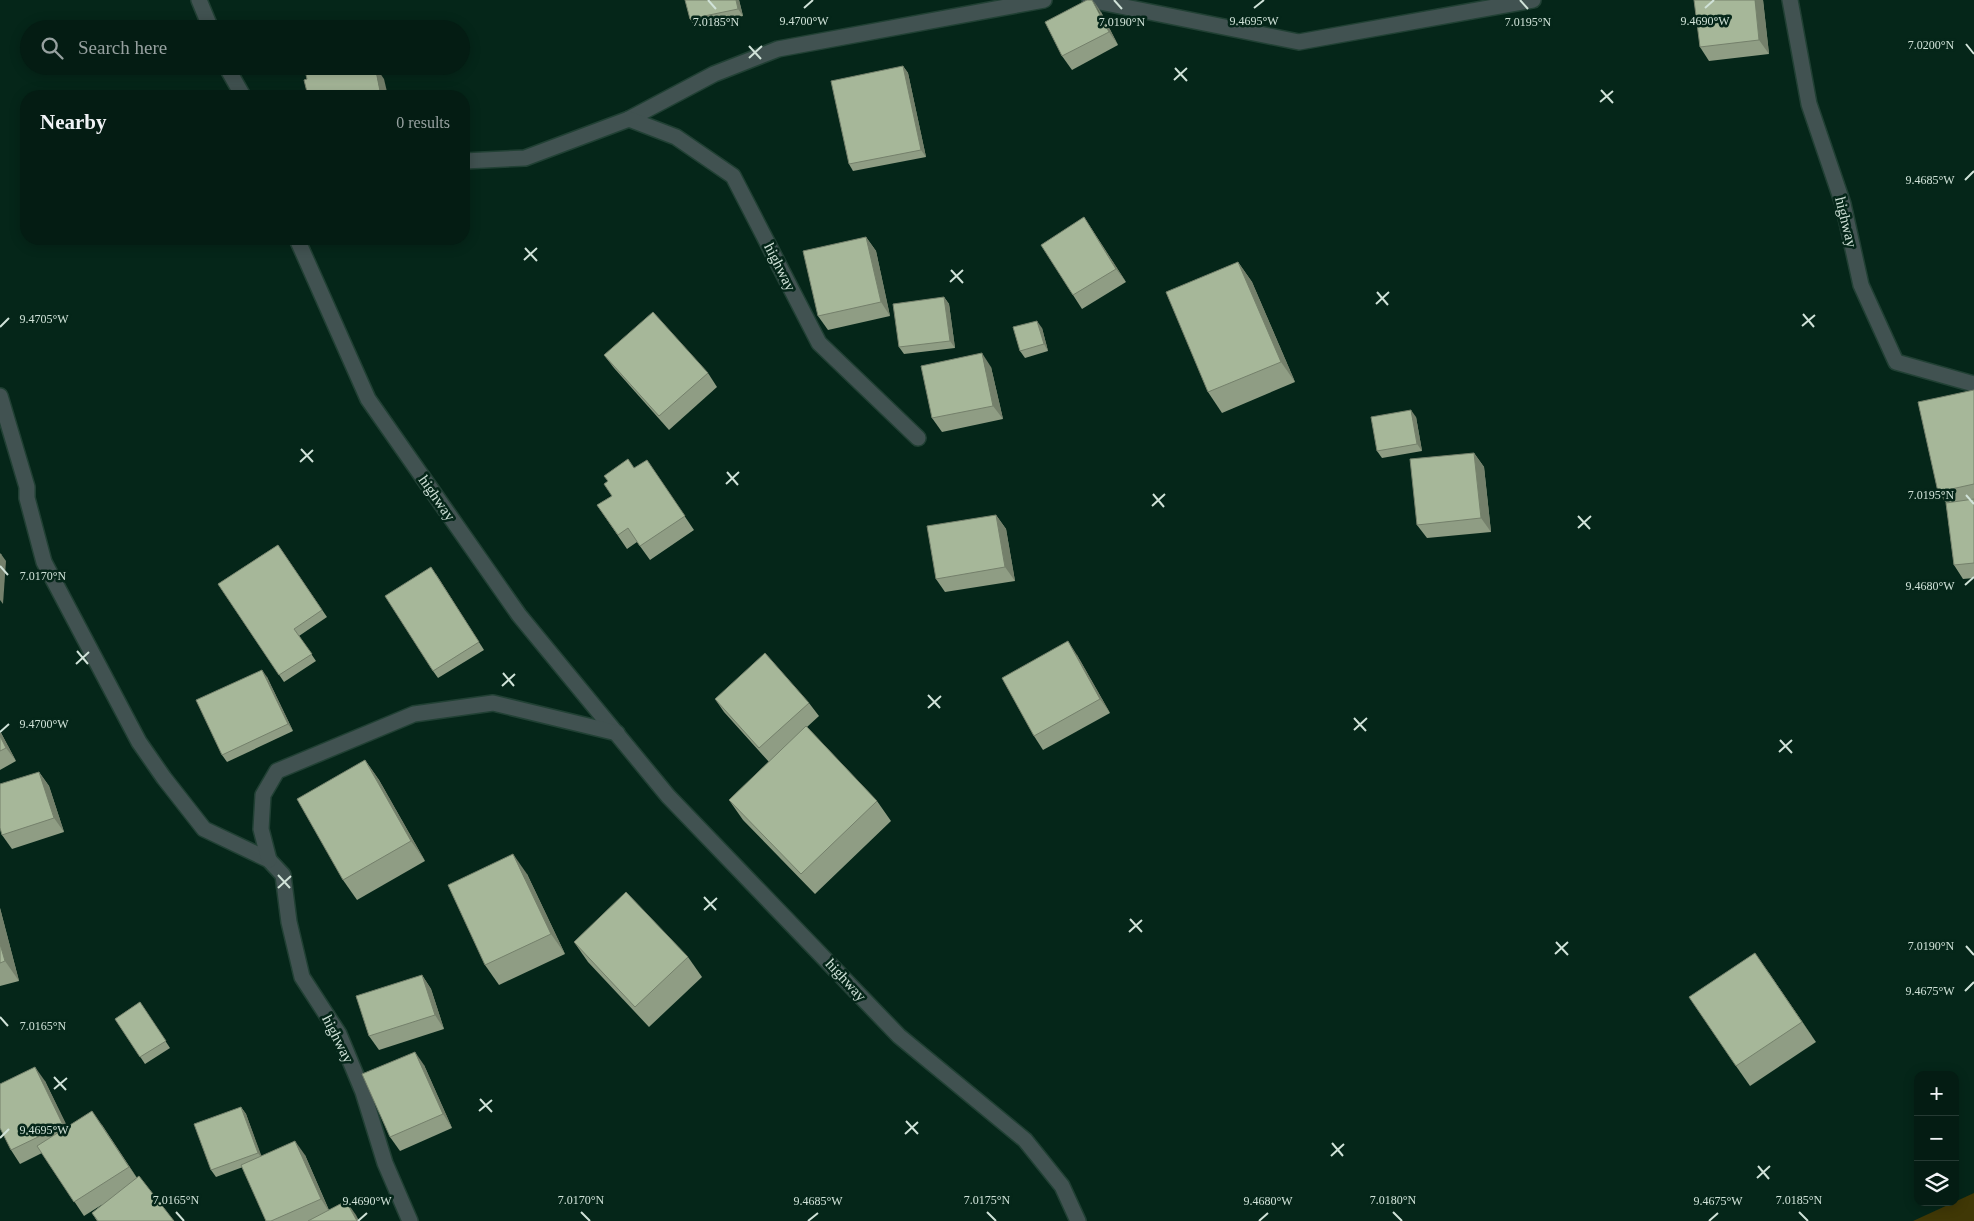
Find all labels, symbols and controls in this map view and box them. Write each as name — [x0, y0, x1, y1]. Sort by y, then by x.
text: 9.4700°W — [779, 14, 829, 28]
text: 9.4695°W — [1229, 14, 1279, 28]
text: 9.4690°W — [1680, 14, 1730, 28]
text: 7.0185°N — [693, 15, 740, 29]
text: 7.0190°N — [1099, 15, 1146, 29]
text: 7.0195°N — [1505, 15, 1552, 29]
search box — [20, 20, 470, 75]
icon: search — [38, 34, 66, 62]
text: Search here — [78, 37, 167, 58]
text: 7.0200°N — [1908, 38, 1955, 52]
text: Nearby — [40, 110, 107, 134]
text: 0 results — [396, 114, 450, 131]
text: 9.4685°W — [1905, 173, 1955, 187]
street label: highway — [1832, 195, 1860, 249]
street label: highway — [761, 240, 799, 294]
text: 9.4705°W — [19, 312, 69, 326]
street label: highway — [416, 472, 459, 524]
text: 7.0195°N — [1908, 488, 1955, 502]
text: 7.0170°N — [20, 569, 67, 583]
text: 9.4680°W — [1905, 579, 1955, 593]
text: 9.4700°W — [19, 717, 69, 731]
text: 7.0190°N — [1908, 939, 1955, 953]
street label: highway — [823, 956, 870, 1005]
text: 9.4675°W — [1905, 984, 1955, 998]
street label: highway — [319, 1012, 357, 1066]
text: 7.0165°N — [20, 1019, 67, 1033]
map controls — [1914, 1071, 1959, 1206]
button: + — [1914, 1071, 1959, 1116]
button: − — [1914, 1116, 1959, 1161]
text: 9.4695°W — [19, 1123, 69, 1137]
button: layers — [1914, 1161, 1959, 1206]
text: 7.0165°N — [153, 1193, 200, 1207]
text: 7.0170°N — [558, 1193, 605, 1207]
text: 7.0175°N — [964, 1193, 1011, 1207]
text: 7.0180°N — [1370, 1193, 1417, 1207]
text: 7.0185°N — [1776, 1193, 1823, 1207]
text: 9.4690°W — [342, 1194, 392, 1208]
text: 9.4685°W — [793, 1194, 843, 1208]
text: 9.4680°W — [1243, 1194, 1293, 1208]
text: 9.4675°W — [1693, 1194, 1743, 1208]

